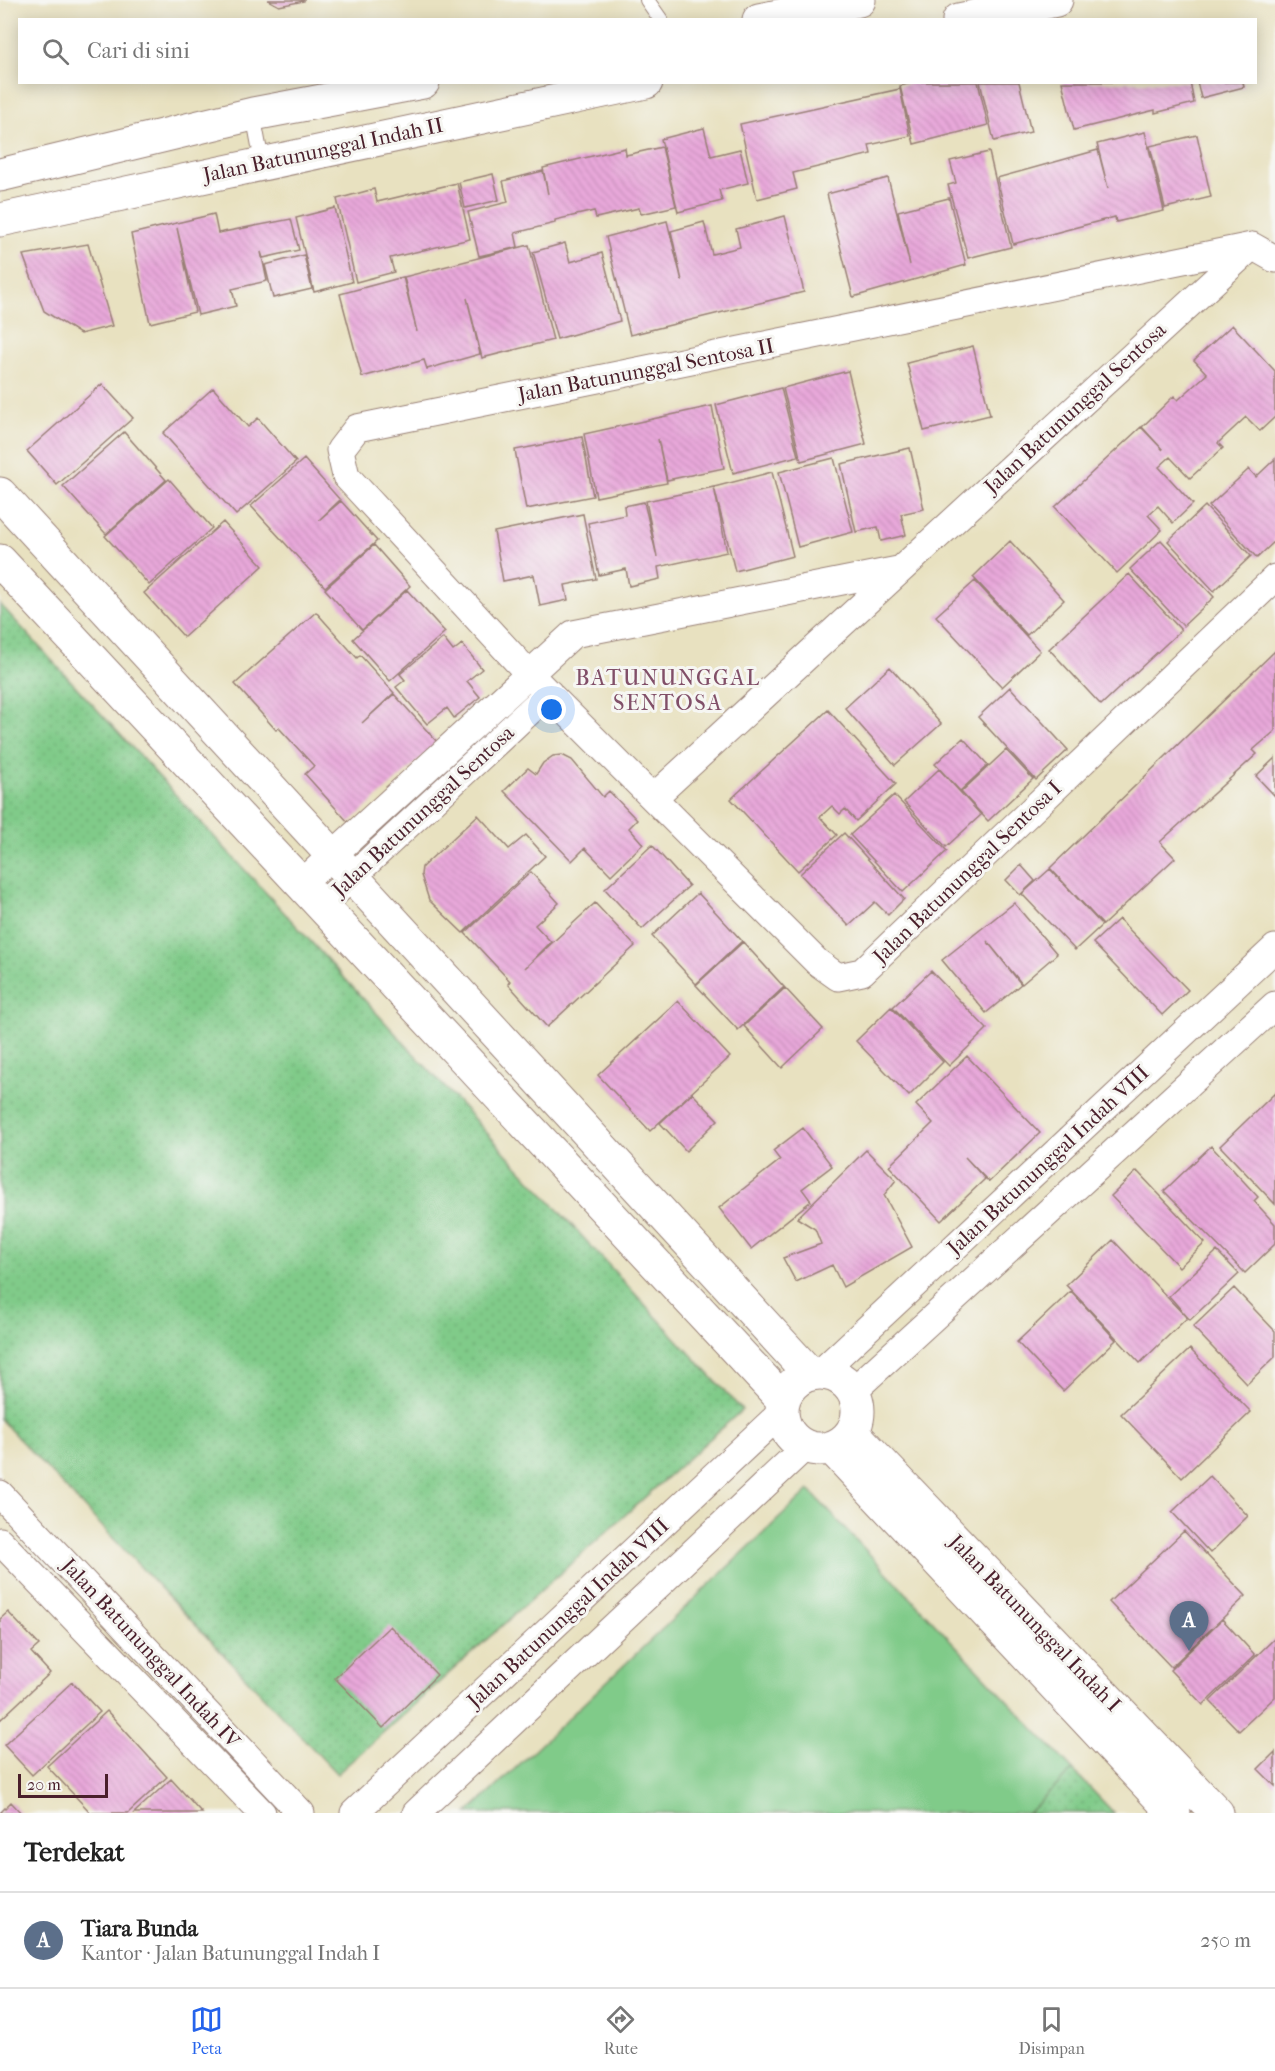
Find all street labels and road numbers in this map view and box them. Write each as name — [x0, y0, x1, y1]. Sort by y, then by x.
street label: Jalan Batununggal Indah II — [199, 113, 445, 188]
street label: Jalan Batununggal Sentosa — [978, 317, 1171, 500]
street label: Jalan Batununggal Sentosa II — [514, 333, 776, 407]
street label: Jalan Batununggal Sentosa — [326, 720, 519, 903]
street label: Jalan Batununggal Sentosa I — [867, 776, 1066, 970]
street label: Jalan Batununggal Indah VIII — [941, 1060, 1154, 1261]
street label: Jalan Batununggal Indah VIII — [461, 1513, 674, 1714]
street label: Jalan Batununggal Indah I — [943, 1528, 1126, 1716]
street label: Jalan Batununggal Indah IV — [56, 1552, 246, 1754]

